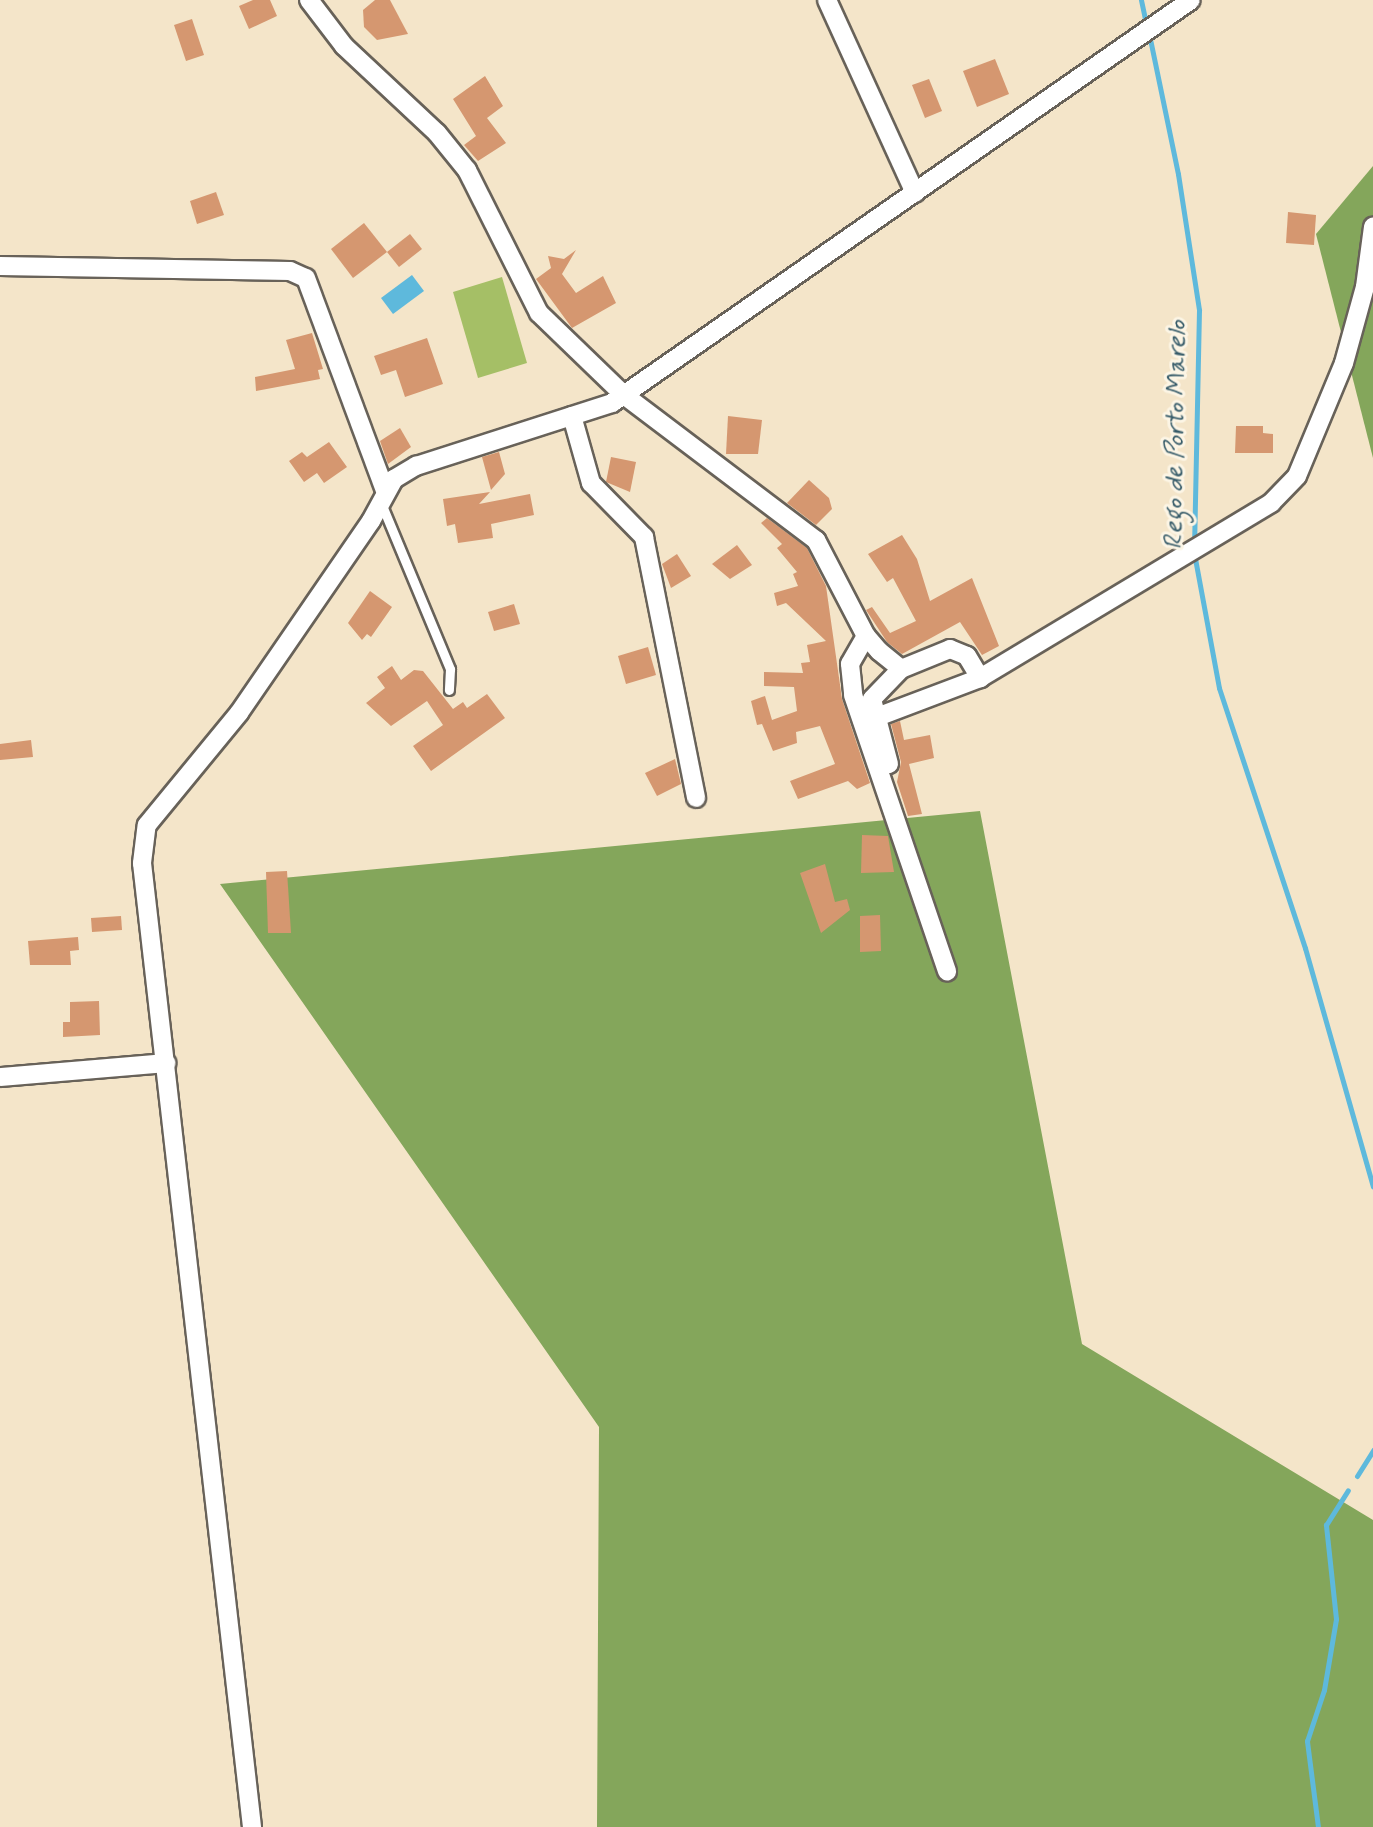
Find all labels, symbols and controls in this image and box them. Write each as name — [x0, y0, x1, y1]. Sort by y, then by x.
water label: Rego de Porto Marelo — [1159, 322, 1195, 548]

